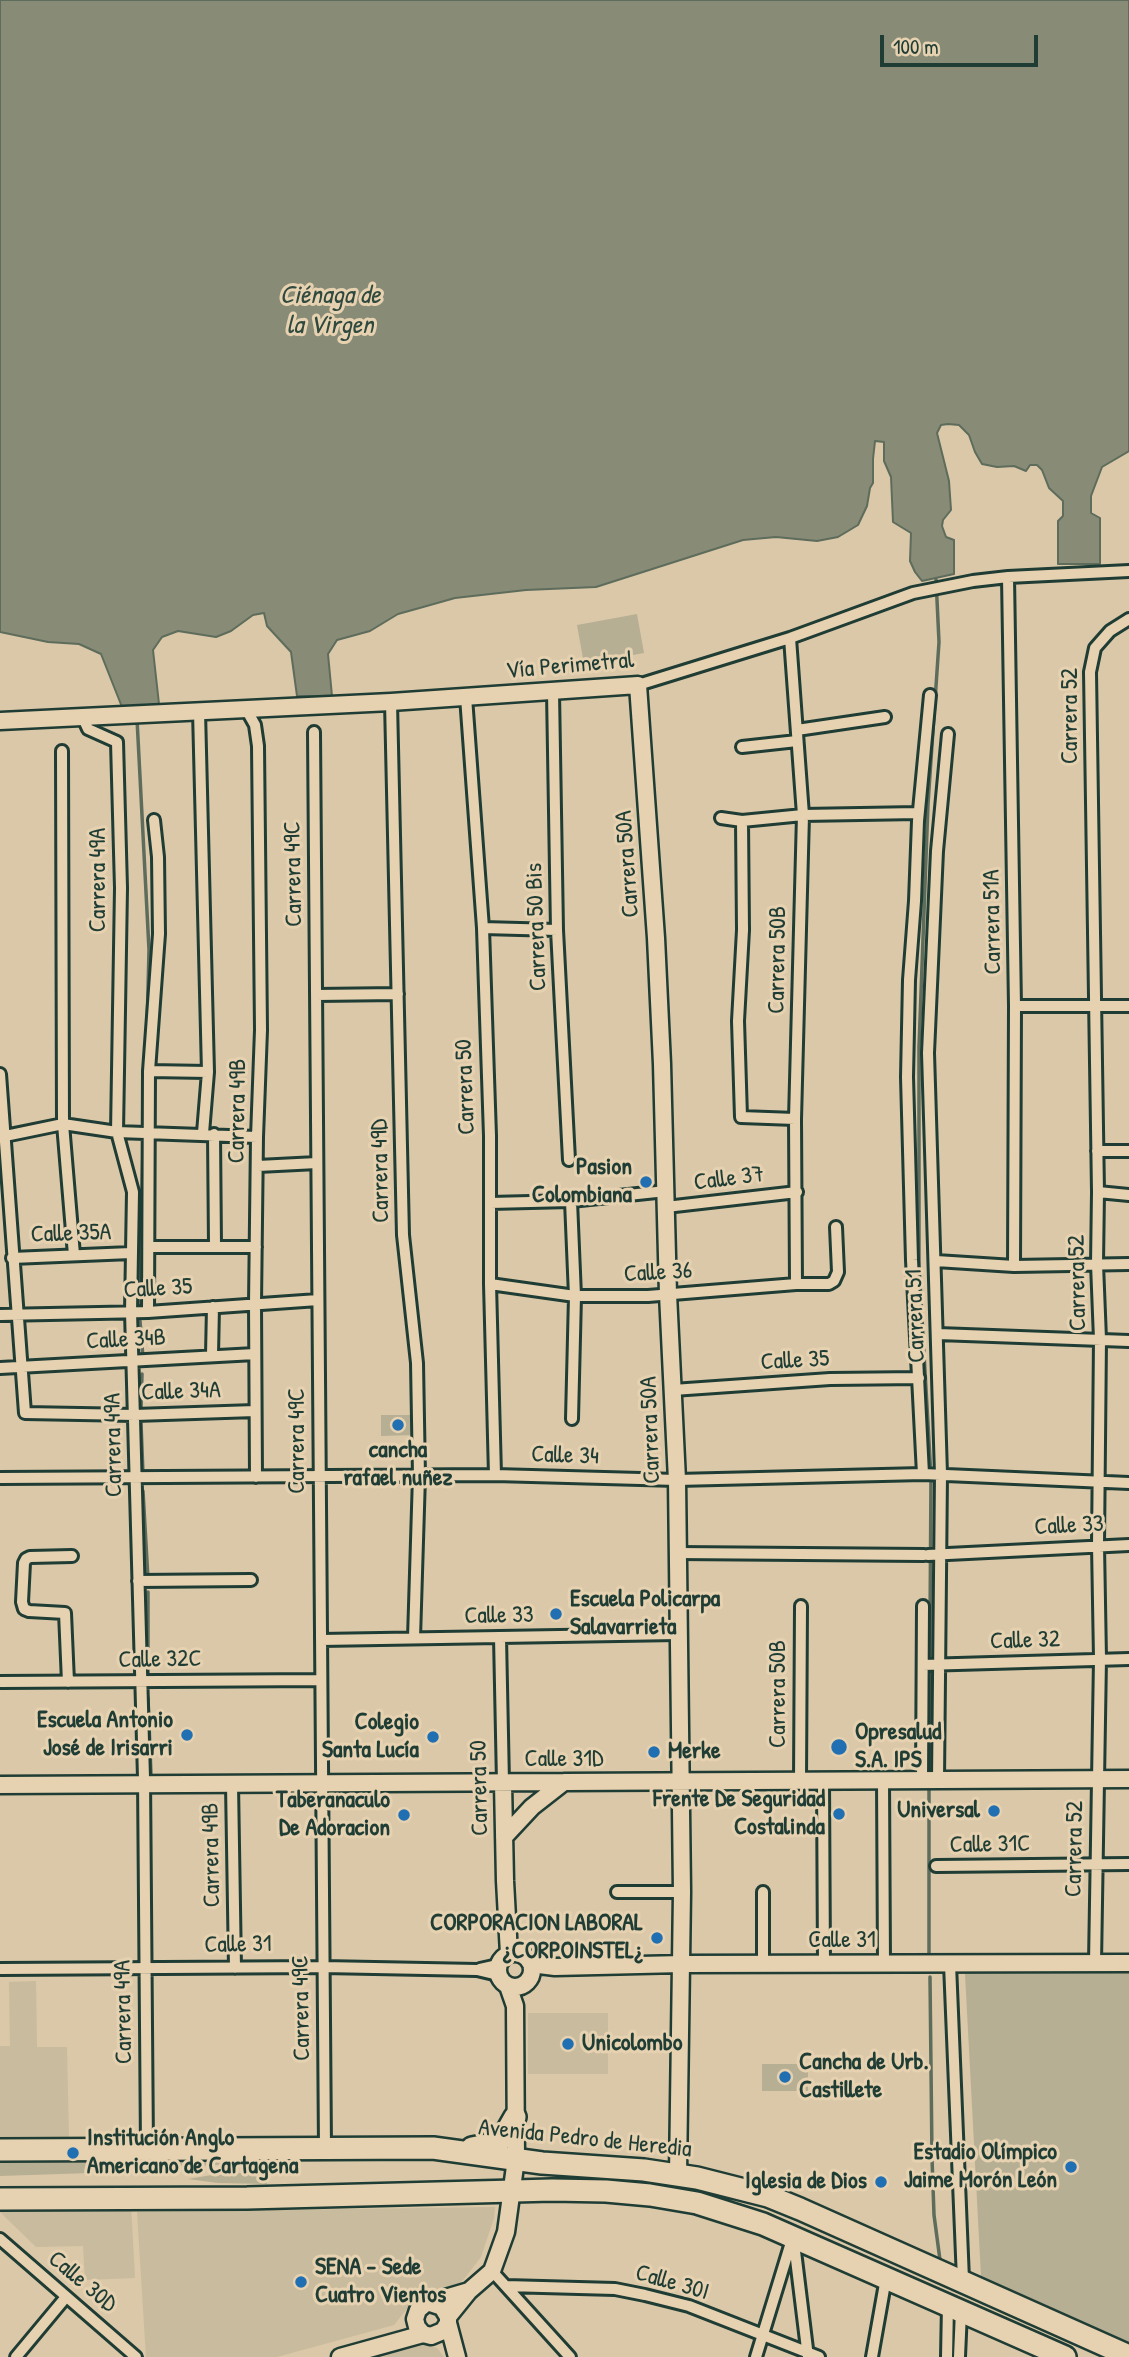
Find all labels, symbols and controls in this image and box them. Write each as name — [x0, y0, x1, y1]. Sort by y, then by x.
scale bar — [884, 21, 1042, 65]
text: 100 m — [893, 32, 939, 61]
water label: Ciénaga de la Virgen — [280, 280, 380, 342]
street label: Vía Perimetral — [505, 646, 635, 686]
street label: Carrera 52 — [1057, 668, 1085, 764]
street label: Carrera 50A — [610, 809, 646, 919]
street label: Carrera 49C — [279, 821, 309, 927]
street label: Carrera 49A — [85, 828, 113, 932]
street label: Carrera 50 Bis — [520, 863, 554, 991]
street label: Carrera 51A — [978, 869, 1008, 975]
street label: Carrera 50B — [763, 906, 793, 1014]
street label: Carrera 50 — [450, 1039, 482, 1135]
street label: Carrera 49B — [223, 1058, 253, 1164]
street label: Carrera 49D — [366, 1119, 396, 1223]
place label: Pasion Colombiana — [532, 1154, 632, 1210]
street label: Calle 37 — [692, 1160, 766, 1198]
marker: Pasion Colombiana — [638, 1174, 654, 1190]
street label: Calle 35A — [30, 1218, 112, 1250]
street label: Carrera 52 — [1063, 1235, 1093, 1331]
street label: Calle 36 — [623, 1257, 693, 1289]
street label: Carrera 51 — [900, 1269, 932, 1363]
street label: Calle 35 — [123, 1273, 193, 1305]
street label: Calle 34B — [85, 1324, 167, 1356]
street label: Calle 35 — [760, 1345, 830, 1377]
street label: Calle 34A — [141, 1376, 221, 1408]
street label: Carrera 50A — [635, 1376, 667, 1484]
street label: Carrera 49C — [284, 1388, 312, 1494]
street label: Carrera 49A — [99, 1393, 129, 1497]
marker: cancha rafael nuñez — [390, 1417, 406, 1433]
place label: cancha rafael nuñez — [343, 1437, 453, 1493]
street label: Calle 34 — [531, 1440, 599, 1472]
street label: Calle 33 — [1034, 1510, 1104, 1542]
place label: Escuela Policarpa Salavarrieta — [570, 1586, 720, 1642]
street label: Calle 33 — [464, 1601, 534, 1631]
marker: Escuela Policarpa Salavarrieta — [548, 1606, 564, 1622]
street label: Calle 32 — [990, 1625, 1060, 1657]
street label: Carrera 50B — [765, 1640, 793, 1748]
street label: Calle 32C — [118, 1645, 202, 1675]
place label: Escuela Antonio José de Irisarri — [37, 1707, 173, 1763]
place label: Colegio Santa Lucía — [322, 1709, 419, 1765]
place label: Opresalud S.A. IPS — [855, 1719, 941, 1775]
marker: Escuela Antonio José de Irisarri — [179, 1727, 195, 1743]
marker: Colegio Santa Lucía — [425, 1729, 441, 1745]
marker: Opresalud S.A. IPS — [829, 1737, 849, 1757]
place label: Merke — [668, 1738, 721, 1766]
street label: Carrera 50 — [465, 1740, 495, 1836]
marker: Merke — [646, 1744, 662, 1760]
street label: Calle 31D — [525, 1746, 603, 1774]
place label: Frente De Seguridad Costalinda — [653, 1786, 825, 1842]
place label: Taberanaculo De Adoracion — [276, 1787, 390, 1843]
place label: Universal — [897, 1797, 980, 1825]
street label: Carrera 52 — [1060, 1801, 1090, 1897]
street label: Carrera 49B — [197, 1802, 227, 1908]
marker: Universal — [986, 1803, 1002, 1819]
marker: Frente De Seguridad Costalinda — [831, 1806, 847, 1822]
marker: Taberanaculo De Adoracion — [396, 1807, 412, 1823]
street label: Calle 31C — [949, 1830, 1031, 1860]
place label: CORPORACION LABORAL ¿CORPOINSTEL¿ — [430, 1910, 643, 1966]
street label: Calle 31 — [808, 1927, 876, 1955]
street label: Calle 31 — [204, 1930, 272, 1960]
marker: CORPORACION LABORAL ¿CORPOINSTEL¿ — [649, 1930, 665, 1946]
street label: Carrera 49C — [287, 1955, 317, 2061]
street label: Carrera 49A — [109, 1960, 139, 2064]
place label: Unicolombo — [582, 2030, 682, 2058]
marker: Unicolombo — [560, 2036, 576, 2052]
place label: Cancha de Urb. Castillete — [799, 2049, 929, 2105]
marker: Cancha de Urb. Castillete — [777, 2069, 793, 2085]
street label: Avenida Pedro de Heredia — [477, 2113, 693, 2165]
place label: Institución Anglo Americano de Cartagena — [87, 2125, 298, 2181]
place label: Estadio Olímpico Jaime Morón León — [904, 2139, 1057, 2195]
marker: Institución Anglo Americano de Cartagena — [65, 2145, 81, 2161]
marker: Estadio Olímpico Jaime Morón León — [1063, 2159, 1079, 2175]
place label: Iglesia de Dios — [745, 2168, 867, 2196]
marker: Iglesia de Dios — [873, 2174, 889, 2190]
street label: Calle 30D — [42, 2245, 122, 2319]
place label: SENA - Sede Cuatro Vientos — [315, 2254, 446, 2310]
street label: Calle 30I — [632, 2259, 712, 2307]
marker: SENA - Sede Cuatro Vientos — [293, 2274, 309, 2290]

